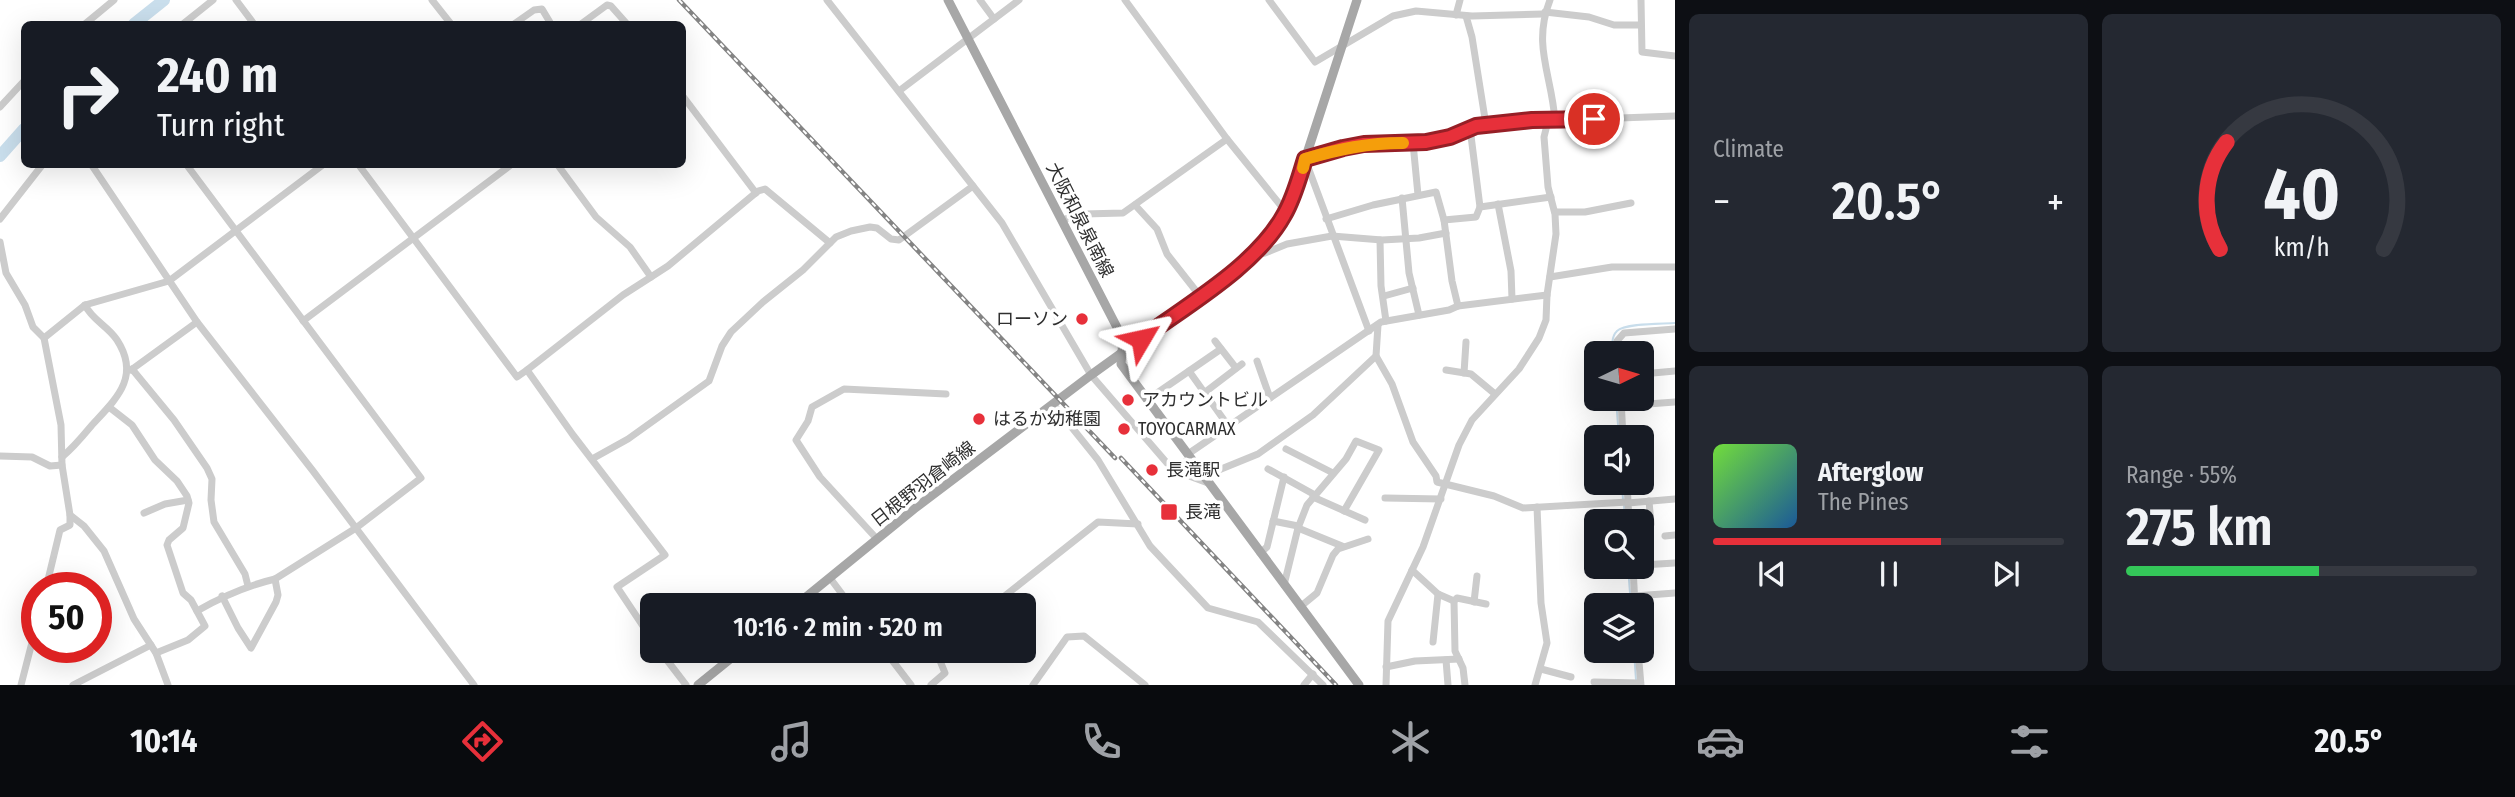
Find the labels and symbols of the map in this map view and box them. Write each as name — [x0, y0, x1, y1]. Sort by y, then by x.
pin — [1564, 89, 1624, 149]
street label: 大阪和泉泉南線 — [1042, 159, 1118, 281]
position arrow — [1104, 302, 1178, 376]
place label: ローソン — [996, 308, 1068, 330]
marker: ローソン — [1074, 311, 1090, 327]
north arrow — [1584, 341, 1654, 411]
place label: アカウントビル — [1142, 389, 1268, 411]
marker: アカウントビル — [1120, 392, 1136, 408]
place label: はるか幼稚園 — [993, 408, 1101, 430]
marker: はるか幼稚園 — [971, 411, 987, 427]
place label: TOYOCARMAX — [1138, 418, 1236, 440]
marker: TOYOCARMAX — [1116, 421, 1132, 437]
street label: 日根野羽倉崎線 — [867, 437, 979, 531]
place label: 長滝駅 — [1166, 459, 1220, 481]
marker: 長滝駅 — [1144, 462, 1160, 478]
place label: 長滝 — [1185, 501, 1221, 523]
marker: 長滝 — [1159, 502, 1179, 522]
speed limit sign: 50 — [21, 572, 112, 663]

